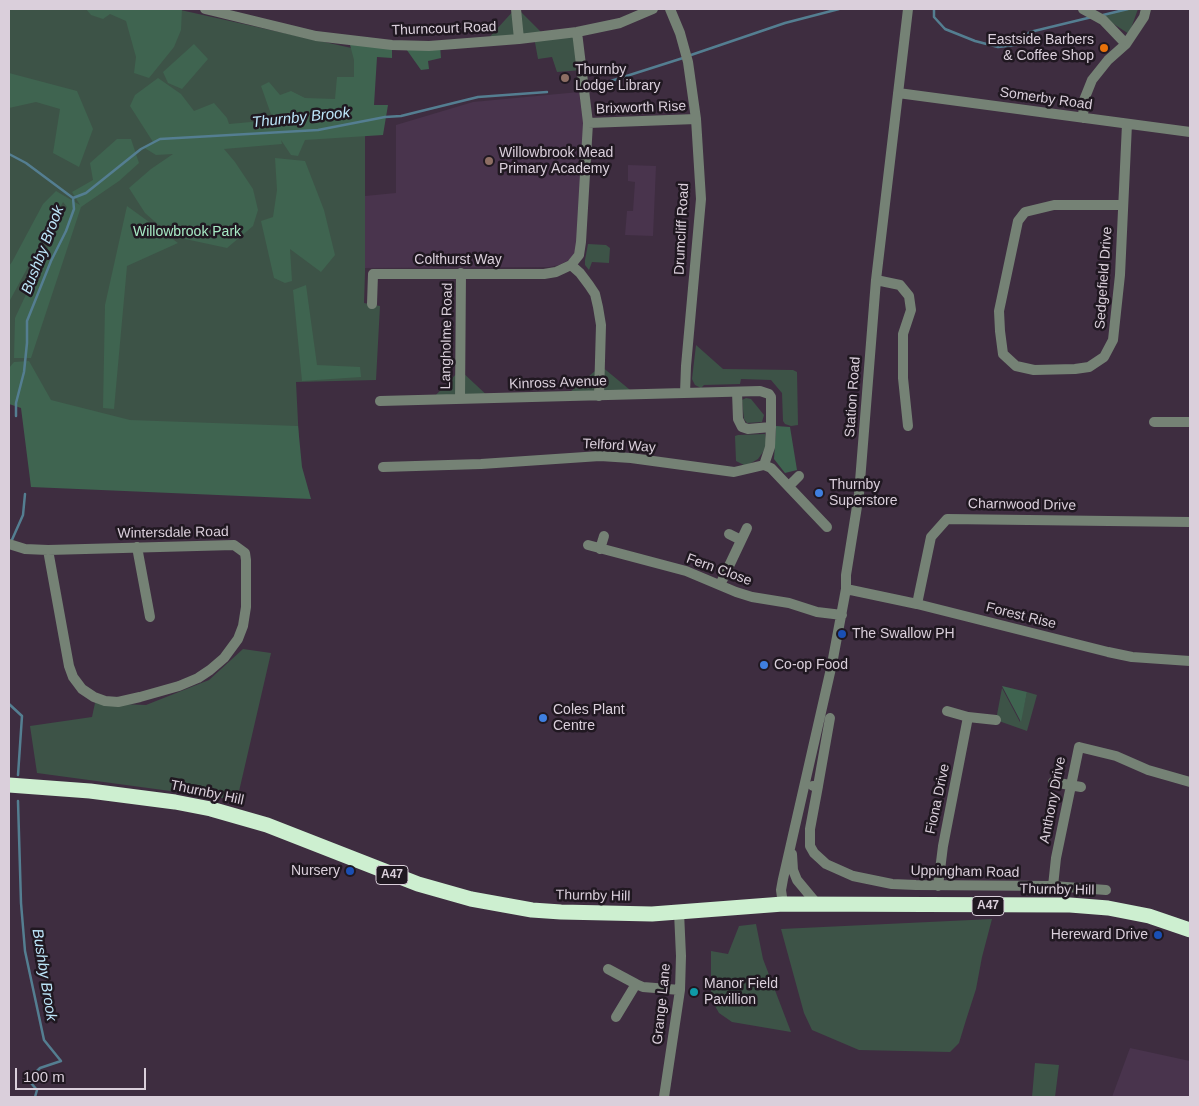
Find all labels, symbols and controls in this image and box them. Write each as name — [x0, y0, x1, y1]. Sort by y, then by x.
street label: Thurncourt Road — [391, 19, 497, 39]
place label: Eastside Barbers & Coffee Shop — [987, 32, 1094, 64]
marker: Eastside Barbers & Coffee Shop — [1098, 42, 1110, 54]
place label: Thurnby Lodge Library — [575, 62, 661, 94]
marker: Thurnby Lodge Library — [559, 72, 571, 84]
street label: Somerby Road — [999, 84, 1093, 114]
street label: Brixworth Rise — [596, 98, 686, 118]
water label: Thurnby Brook — [251, 104, 351, 132]
place label: Willowbrook Mead Primary Academy — [499, 145, 613, 178]
marker: Willowbrook Mead Primary Academy — [483, 155, 495, 167]
street label: Drumcliff Road — [671, 182, 693, 276]
water label: Bushby Brook — [18, 203, 68, 297]
park label: Willowbrook Park — [133, 224, 241, 240]
street label: Sedgefield Drive — [1092, 226, 1116, 330]
street label: Colthurst Way — [414, 252, 502, 268]
street label: Langholme Road — [438, 283, 456, 389]
street label: Station Road — [842, 356, 864, 438]
street label: Kinross Avenue — [509, 373, 607, 393]
street label: Telford Way — [582, 436, 656, 456]
place label: Thurnby Superstore — [829, 477, 897, 510]
marker: Thurnby Superstore — [813, 487, 825, 499]
street label: Charnwood Drive — [968, 496, 1076, 514]
street label: Wintersdale Road — [117, 524, 229, 542]
street label: Fern Close — [684, 550, 754, 590]
street label: Forest Rise — [984, 599, 1058, 633]
place label: The Swallow PH — [852, 626, 955, 642]
marker: The Swallow PH — [836, 628, 848, 640]
place label: Co-op Food — [774, 657, 848, 673]
marker: Co-op Food — [758, 659, 770, 671]
place label: Coles Plant Centre — [553, 702, 625, 734]
marker: Coles Plant Centre — [537, 712, 549, 724]
street label: Anthony Drive — [1036, 755, 1070, 845]
street label: Fiona Drive — [922, 762, 954, 836]
street label: Thurnby Hill — [169, 777, 245, 809]
place label: Nursery — [291, 863, 340, 879]
street label: Uppingham Road — [910, 863, 1020, 881]
marker: Nursery — [344, 865, 356, 877]
road number: A47 — [376, 866, 408, 884]
street label: Thurnby Hill — [1020, 881, 1094, 899]
street label: Thurnby Hill — [556, 887, 630, 905]
road number: A47 — [972, 896, 1004, 916]
water label: Bushby Brook — [28, 927, 60, 1023]
place label: Hereward Drive — [1051, 927, 1148, 943]
marker: Hereward Drive — [1152, 929, 1164, 941]
street label: Grange Lane — [649, 962, 675, 1046]
place label: Manor Field Pavillion — [704, 976, 778, 1009]
marker: Manor Field Pavillion — [688, 986, 700, 998]
scale bar — [18, 1058, 149, 1090]
text: 100 m — [23, 1068, 65, 1085]

